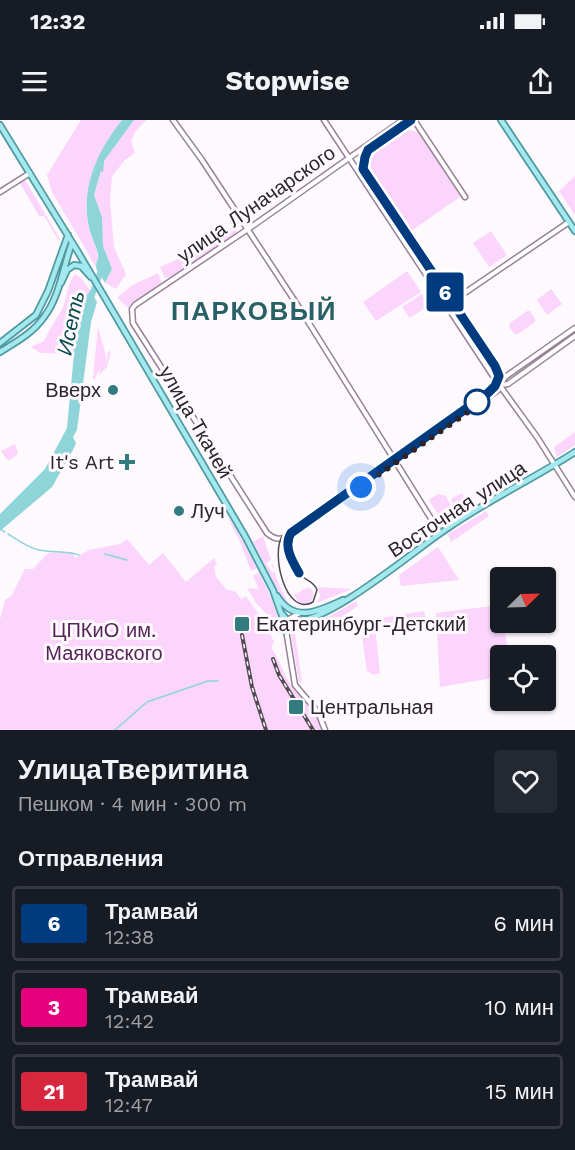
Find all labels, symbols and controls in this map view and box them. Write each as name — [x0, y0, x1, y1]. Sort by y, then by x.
text: 12:32 — [30, 9, 85, 34]
icon: menu — [18, 65, 51, 98]
text: Stopwise — [225, 65, 350, 97]
icon: share — [524, 65, 557, 98]
street label: улица Луначарского — [172, 140, 340, 268]
line badge: 6 — [426, 272, 464, 312]
text: 6 — [439, 280, 451, 305]
water label: Исеть — [51, 288, 90, 358]
district label: ПАРКОВЫЙ — [171, 296, 337, 326]
street label: улица Ткачей — [154, 362, 238, 482]
place label: Вверх — [45, 378, 101, 402]
marker: Вверх — [106, 383, 120, 397]
unlabelled marker — [464, 389, 490, 415]
place label: It's Art — [50, 450, 115, 474]
marker: It's Art — [118, 453, 136, 471]
street label: Восточная улица — [384, 455, 531, 562]
your location — [346, 472, 376, 502]
place label: Луч — [191, 499, 225, 523]
marker: Луч — [172, 504, 186, 518]
north arrow — [490, 567, 556, 633]
map controls — [490, 567, 556, 711]
place label: Екатеринбург-Детский — [256, 612, 466, 636]
marker: Екатеринбург-Детский — [233, 615, 251, 633]
park label: ЦПКиО им. Маяковского — [45, 618, 163, 665]
button: locate — [490, 645, 556, 711]
place label: Центральная — [310, 695, 433, 719]
marker: Центральная — [287, 698, 305, 716]
button: heart — [494, 750, 557, 813]
text: УлицаТверитина — [18, 753, 248, 786]
text: Пешком · 4 мин · 300 m — [18, 792, 247, 816]
text: Отправления — [18, 846, 164, 871]
text: Трамвай — [105, 899, 199, 924]
text: 6 — [48, 911, 60, 936]
text: 6 мин — [494, 911, 554, 936]
text: 12:38 — [105, 925, 154, 949]
text: Трамвай — [105, 983, 199, 1008]
text: 3 — [48, 995, 60, 1020]
text: 10 мин — [485, 995, 554, 1020]
text: 12:42 — [105, 1009, 154, 1033]
text: Трамвай — [105, 1067, 199, 1092]
text: 21 — [43, 1079, 65, 1104]
text: 15 мин — [486, 1079, 554, 1104]
text: 12:47 — [105, 1093, 153, 1117]

